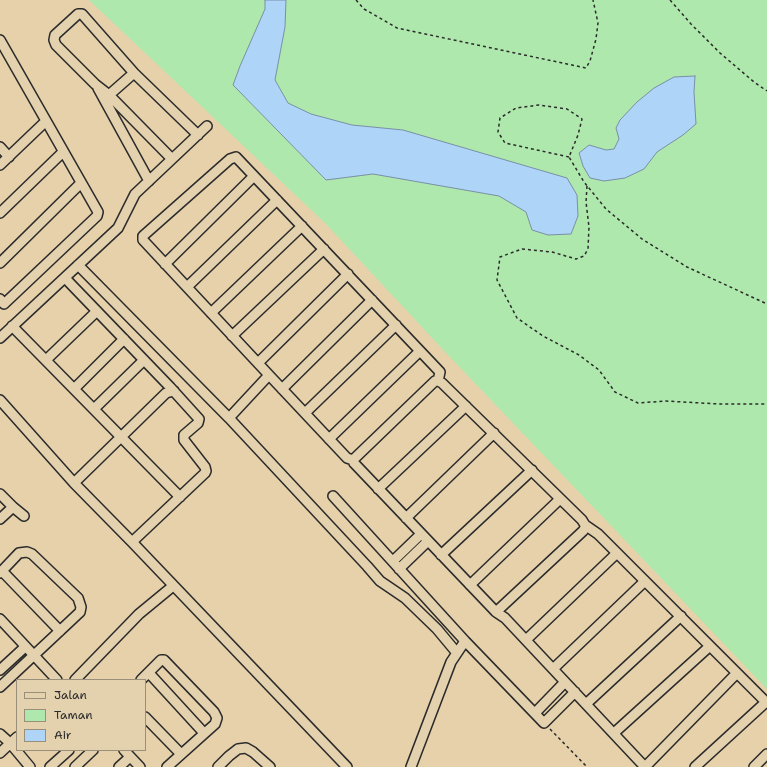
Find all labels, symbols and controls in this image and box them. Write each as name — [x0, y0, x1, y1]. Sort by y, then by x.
legend — [16, 679, 146, 751]
text: Jalan — [54, 687, 87, 703]
text: Taman — [54, 707, 93, 723]
text: Air — [54, 727, 72, 743]

